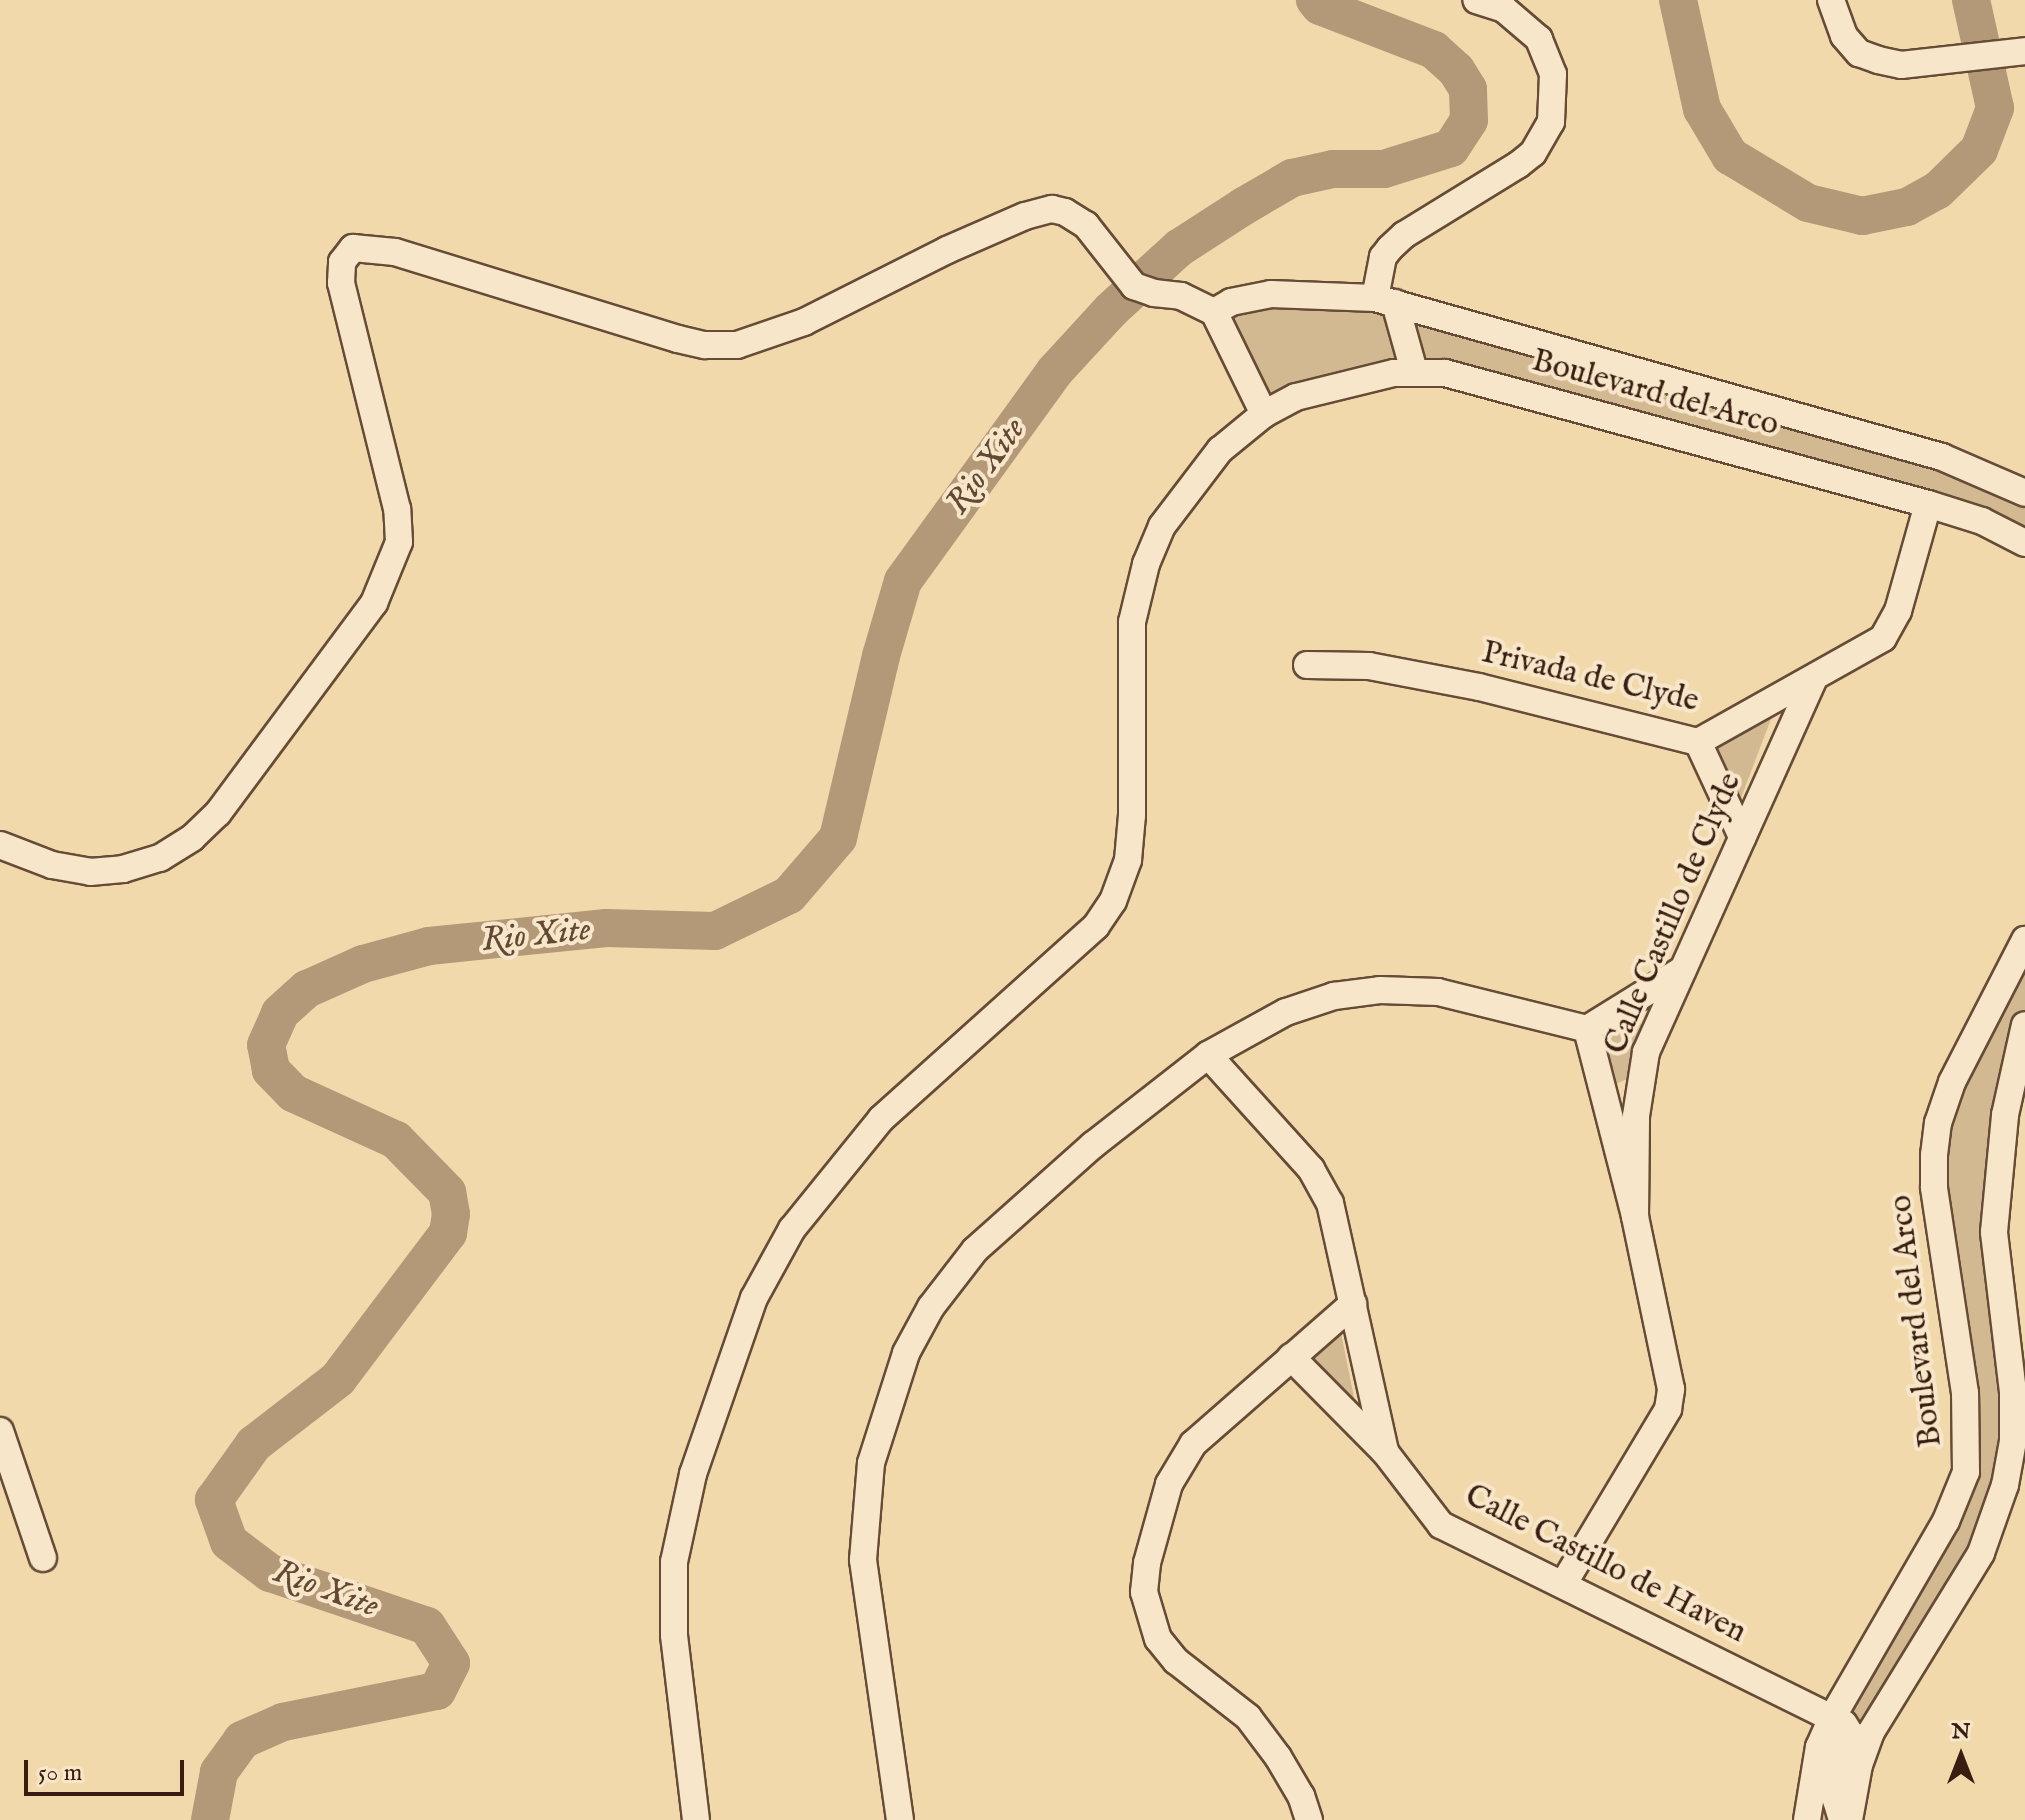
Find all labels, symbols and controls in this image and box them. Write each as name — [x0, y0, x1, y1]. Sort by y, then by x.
street label: Boulevard del Arco — [1527, 343, 1783, 445]
water label: Rio Xite — [937, 410, 1035, 522]
street label: Privada de Clyde — [1478, 634, 1702, 722]
street label: Calle Castillo de Clyde — [1597, 768, 1751, 1060]
water label: Rio Xite — [480, 909, 592, 961]
street label: Boulevard del Arco — [1882, 1193, 1952, 1449]
street label: Calle Castillo de Haven — [1458, 1477, 1752, 1653]
water label: Rio Xite — [268, 1551, 384, 1627]
north arrow — [1921, 1716, 2001, 1796]
text: N — [1951, 1718, 1971, 1746]
scale bar — [28, 1744, 188, 1794]
text: 50 m — [38, 1758, 82, 1789]

